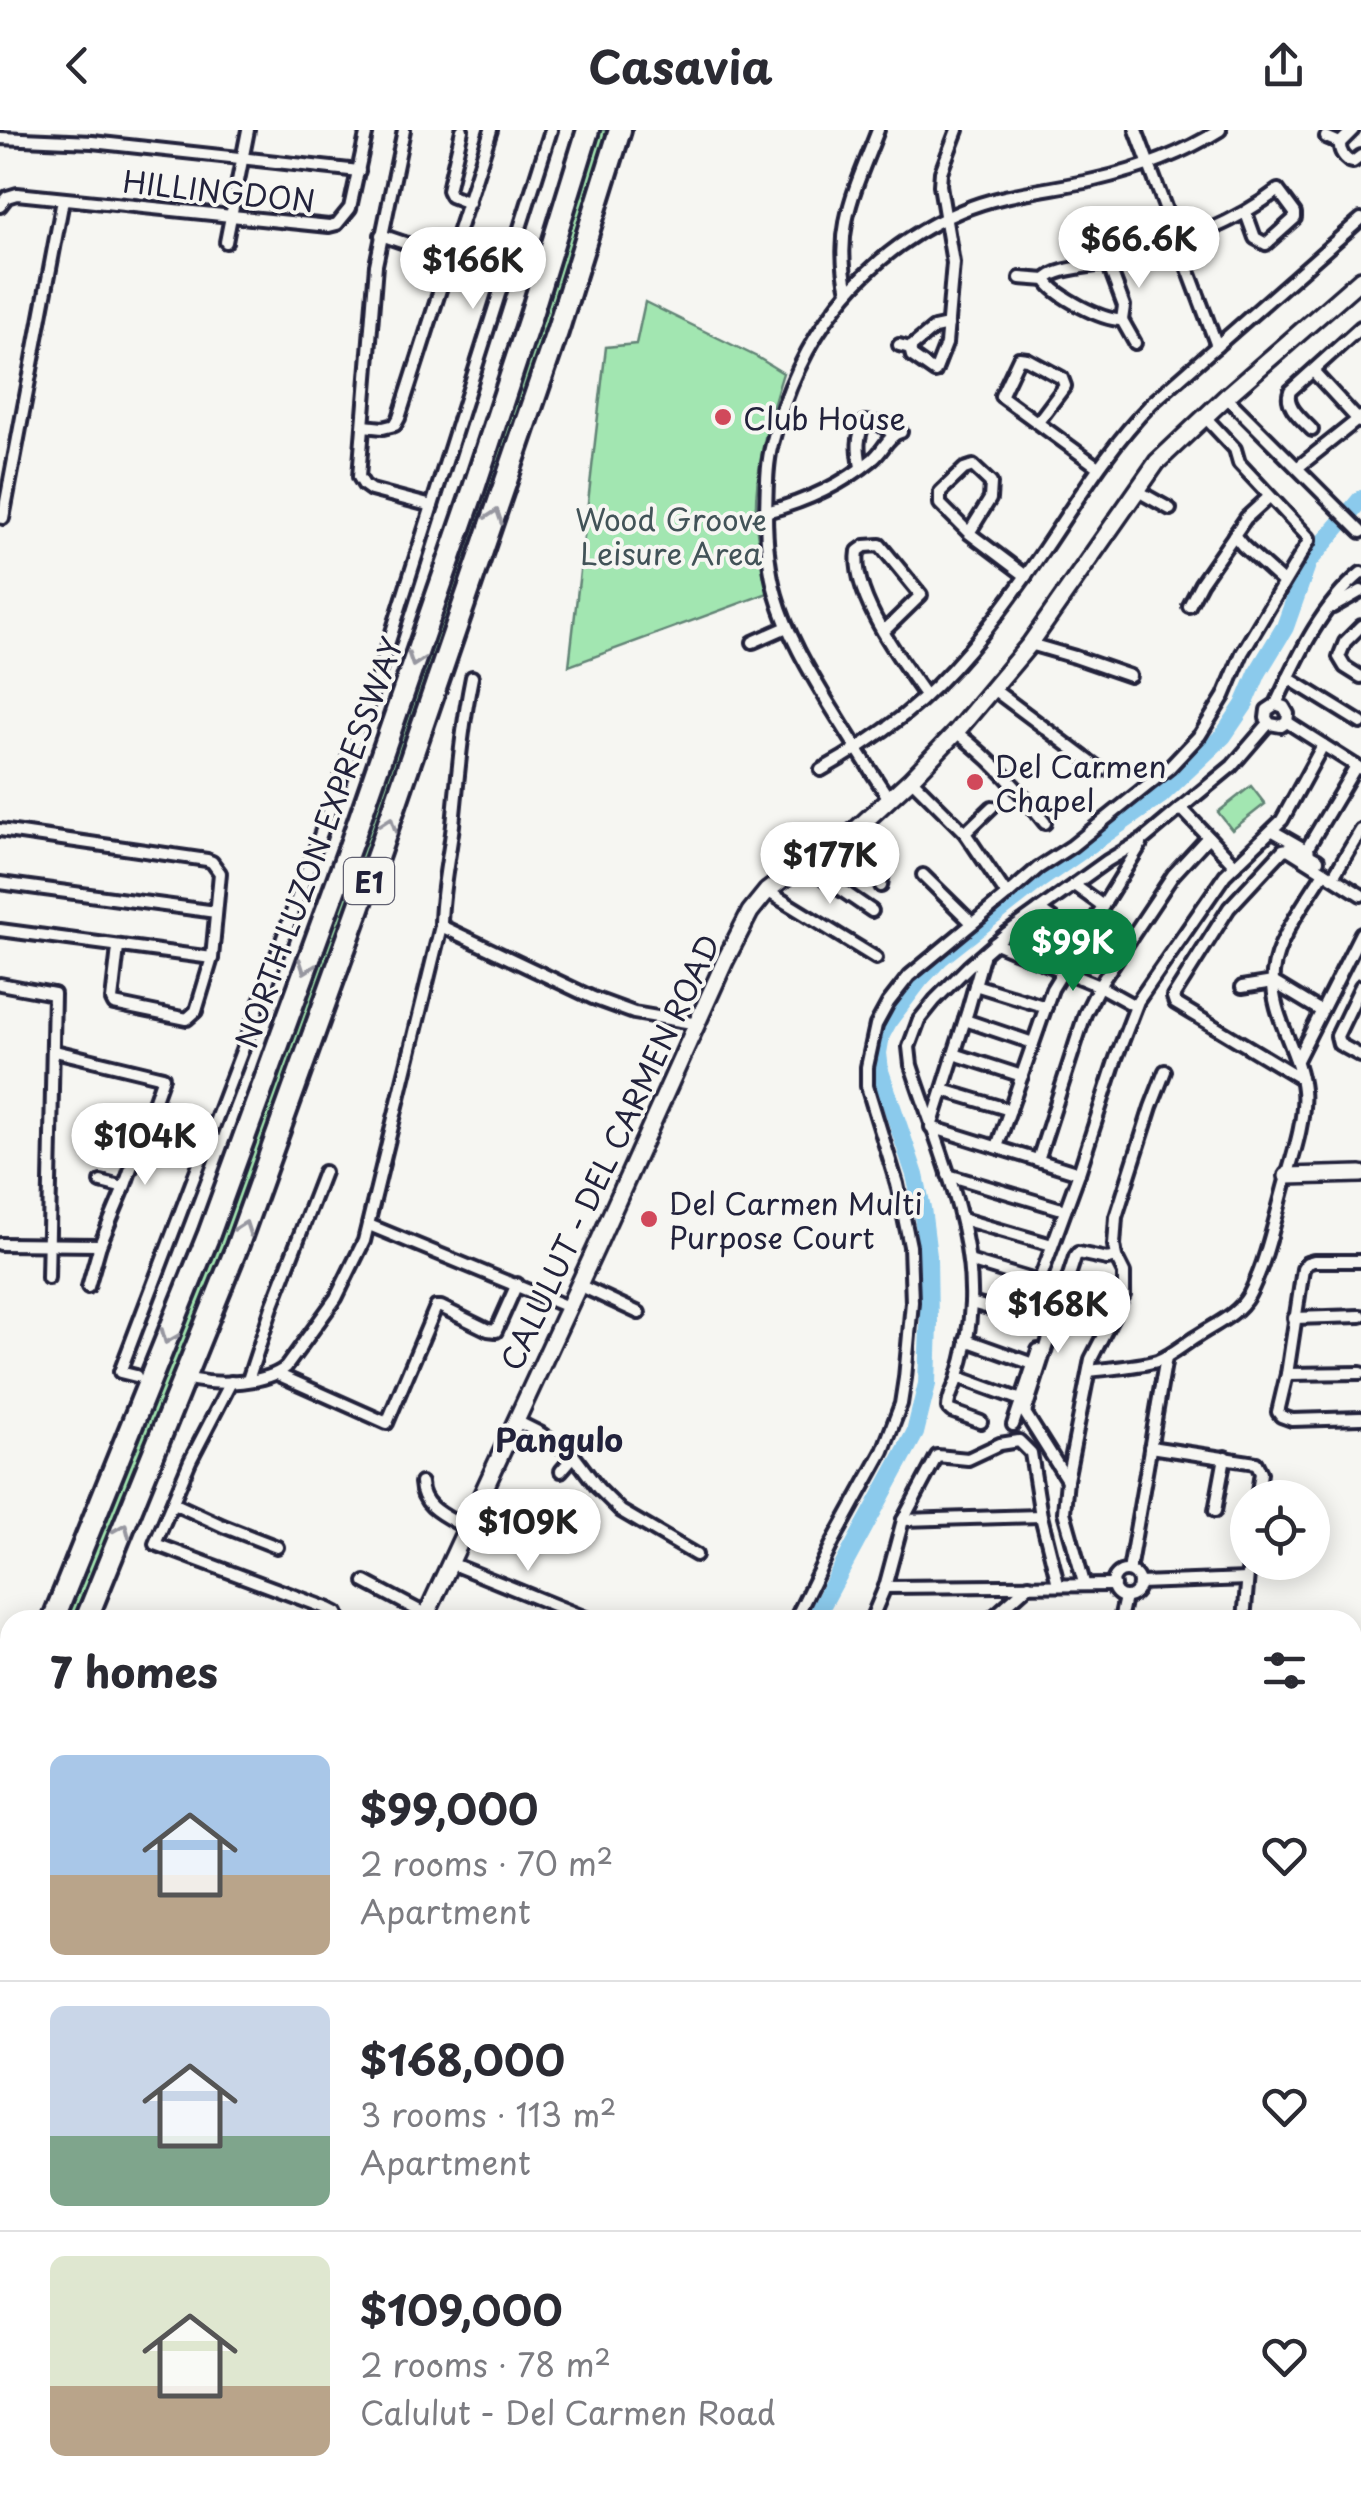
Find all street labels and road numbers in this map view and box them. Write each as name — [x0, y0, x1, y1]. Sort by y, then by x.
street label: HILLINGDON — [121, 158, 317, 222]
street label: NORTH LUZON EXPRESSWAY — [223, 630, 413, 1054]
road number: E1 — [344, 858, 394, 904]
street label: CALULUT - DEL CARMEN ROAD — [488, 927, 730, 1377]

